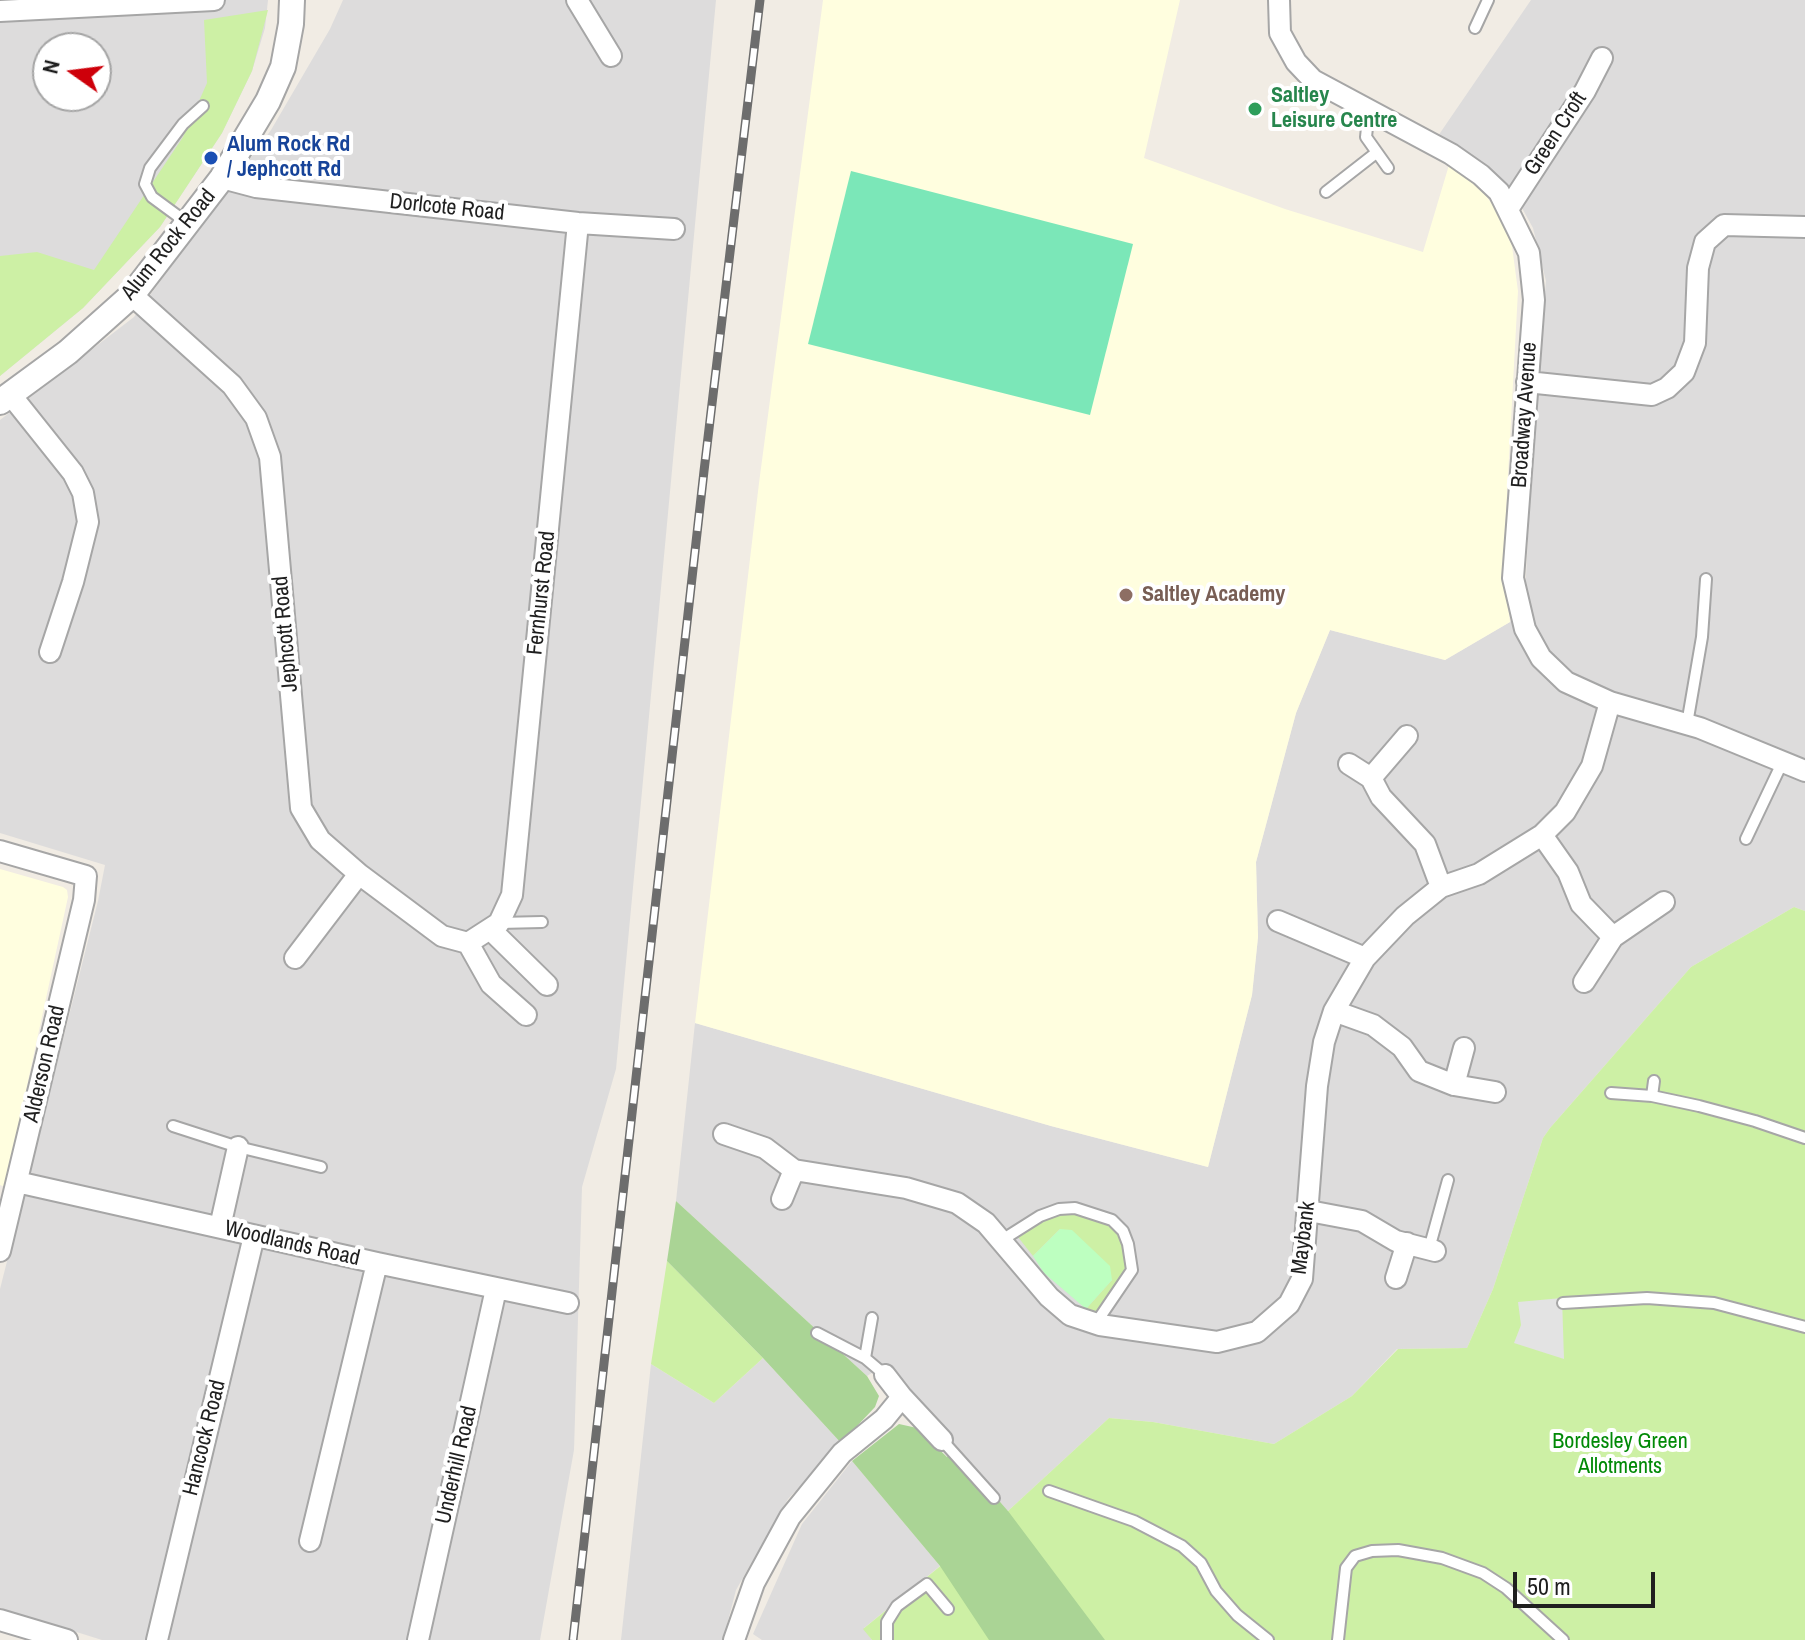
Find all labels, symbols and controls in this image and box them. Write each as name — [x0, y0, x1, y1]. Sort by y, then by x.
north arrow — [32, 32, 112, 112]
text: N — [35, 57, 67, 77]
place label: Saltley Leisure Centre — [1271, 83, 1397, 134]
street label: Green Croft — [1519, 87, 1593, 181]
marker: Saltley Leisure Centre — [1246, 100, 1264, 118]
place label: Alum Rock Rd / Jephcott Rd — [227, 132, 350, 184]
marker: Alum Rock Rd / Jephcott Rd — [202, 149, 220, 167]
street label: Alum Rock Road — [116, 184, 222, 306]
street label: Dorlcote Road — [388, 189, 506, 227]
street label: Broadway Avenue — [1507, 341, 1543, 489]
street label: Fernhurst Road — [522, 530, 562, 656]
street label: Jephcott Road — [268, 575, 304, 693]
place label: Saltley Academy — [1142, 582, 1285, 608]
marker: Saltley Academy — [1117, 586, 1135, 604]
street label: Alderson Road — [19, 1003, 71, 1125]
street label: Maybank — [1286, 1200, 1322, 1276]
street label: Woodlands Road — [222, 1216, 362, 1272]
street label: Hancock Road — [178, 1377, 232, 1499]
street label: Underhill Road — [431, 1403, 483, 1527]
park label: Bordesley Green Allotments — [1552, 1429, 1688, 1480]
scale bar — [1517, 1556, 1659, 1606]
text: 50 m — [1527, 1570, 1571, 1602]

